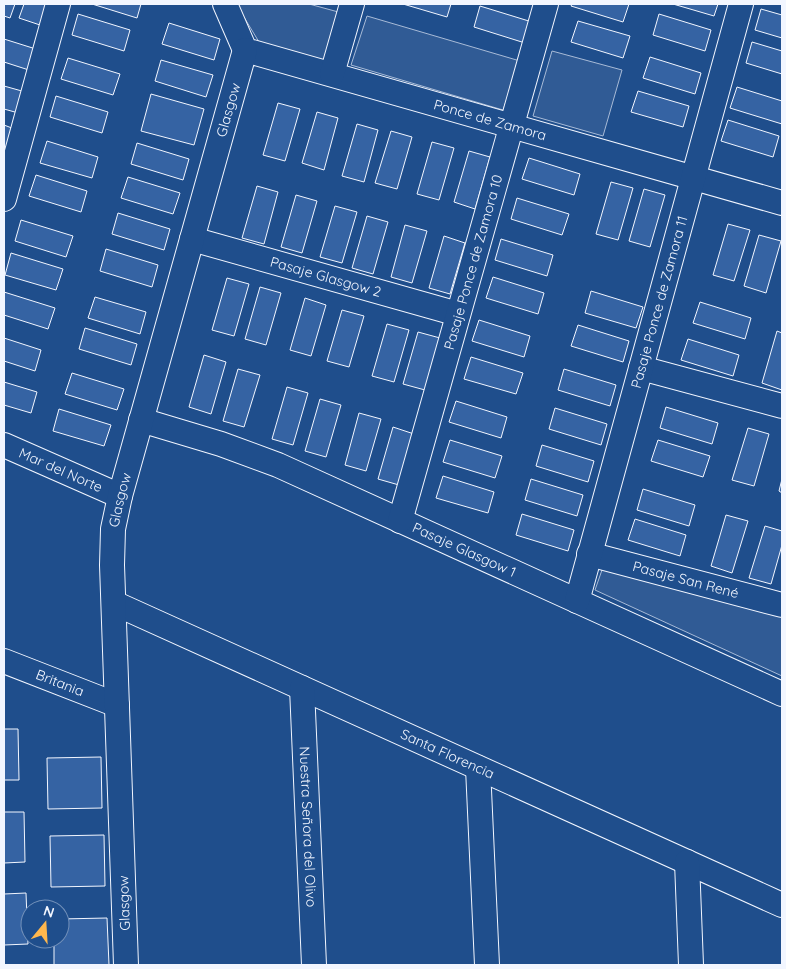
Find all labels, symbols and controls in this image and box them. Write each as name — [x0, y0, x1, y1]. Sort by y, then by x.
street label: Glasgow — [212, 80, 245, 139]
street label: Ponce de Zamora — [432, 95, 549, 144]
street label: Pasaje Ponce de Zamora 10 — [440, 172, 506, 352]
street label: Pasaje Ponce de Zamora 11 — [627, 214, 691, 390]
street label: Pasaje Glasgow 2 — [268, 253, 384, 301]
street label: Mar del Norte — [16, 444, 105, 496]
street label: Glasgow — [105, 470, 135, 529]
street label: Pasaje Glasgow 1 — [410, 518, 519, 581]
street label: Pasaje San René — [631, 557, 741, 602]
street label: Britania — [33, 665, 87, 700]
street label: Santa Florencia — [398, 725, 497, 783]
street label: Nuestra Señora del Olivo — [296, 746, 320, 908]
street label: Glasgow — [114, 875, 134, 931]
north arrow — [20, 899, 70, 949]
text: N — [41, 901, 57, 922]

